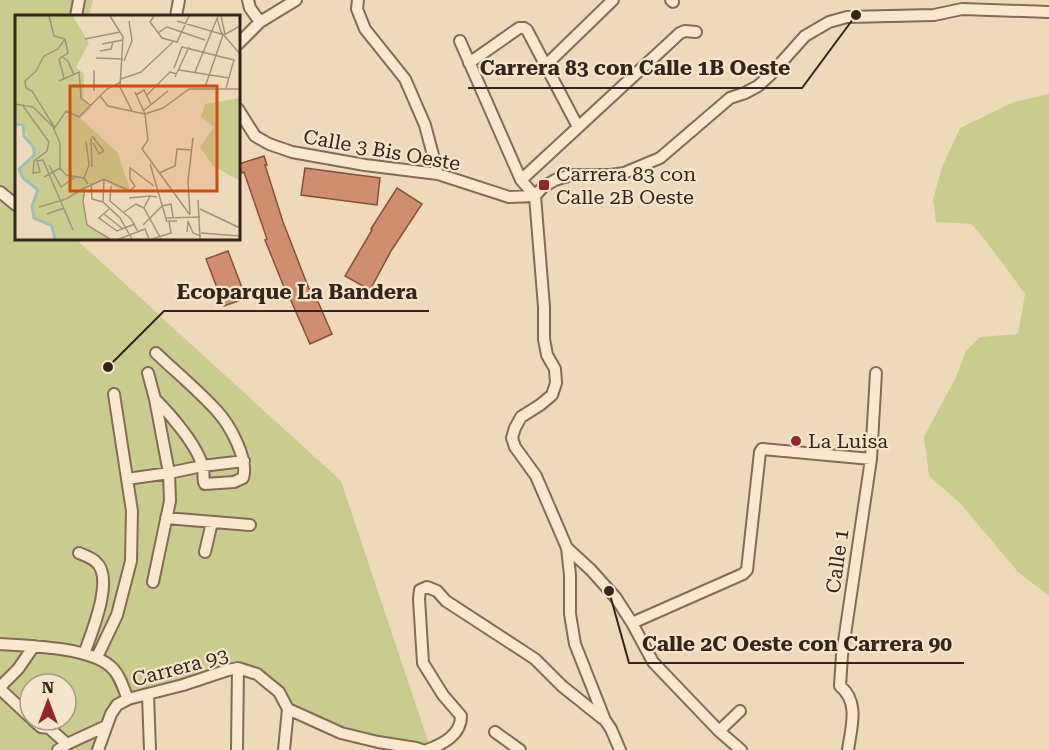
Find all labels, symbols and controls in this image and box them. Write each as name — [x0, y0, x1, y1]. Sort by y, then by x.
inset map — [15, 15, 240, 240]
callout: Carrera 83 con Calle 1B Oeste — [468, 49, 802, 88]
text: Carrera 83 con Calle 1B Oeste — [480, 56, 790, 80]
street label: Calle 3 Bis Oeste — [302, 124, 462, 176]
place label: Carrera 83 con Calle 2B Oeste — [556, 162, 696, 209]
marker: Carrera 83 con Calle 2B Oeste — [537, 178, 551, 192]
callout: Ecoparque La Bandera — [164, 272, 429, 311]
text: Ecoparque La Bandera — [176, 280, 418, 304]
place label: La Luisa — [808, 429, 888, 453]
marker: La Luisa — [789, 434, 803, 448]
street label: Calle 1 — [821, 527, 853, 595]
callout: Calle 2C Oeste con Carrera 90 — [629, 624, 964, 663]
text: Calle 2C Oeste con Carrera 90 — [642, 632, 952, 656]
street label: Carrera 93 — [129, 643, 231, 691]
north arrow — [18, 672, 78, 732]
text: N — [42, 678, 54, 697]

